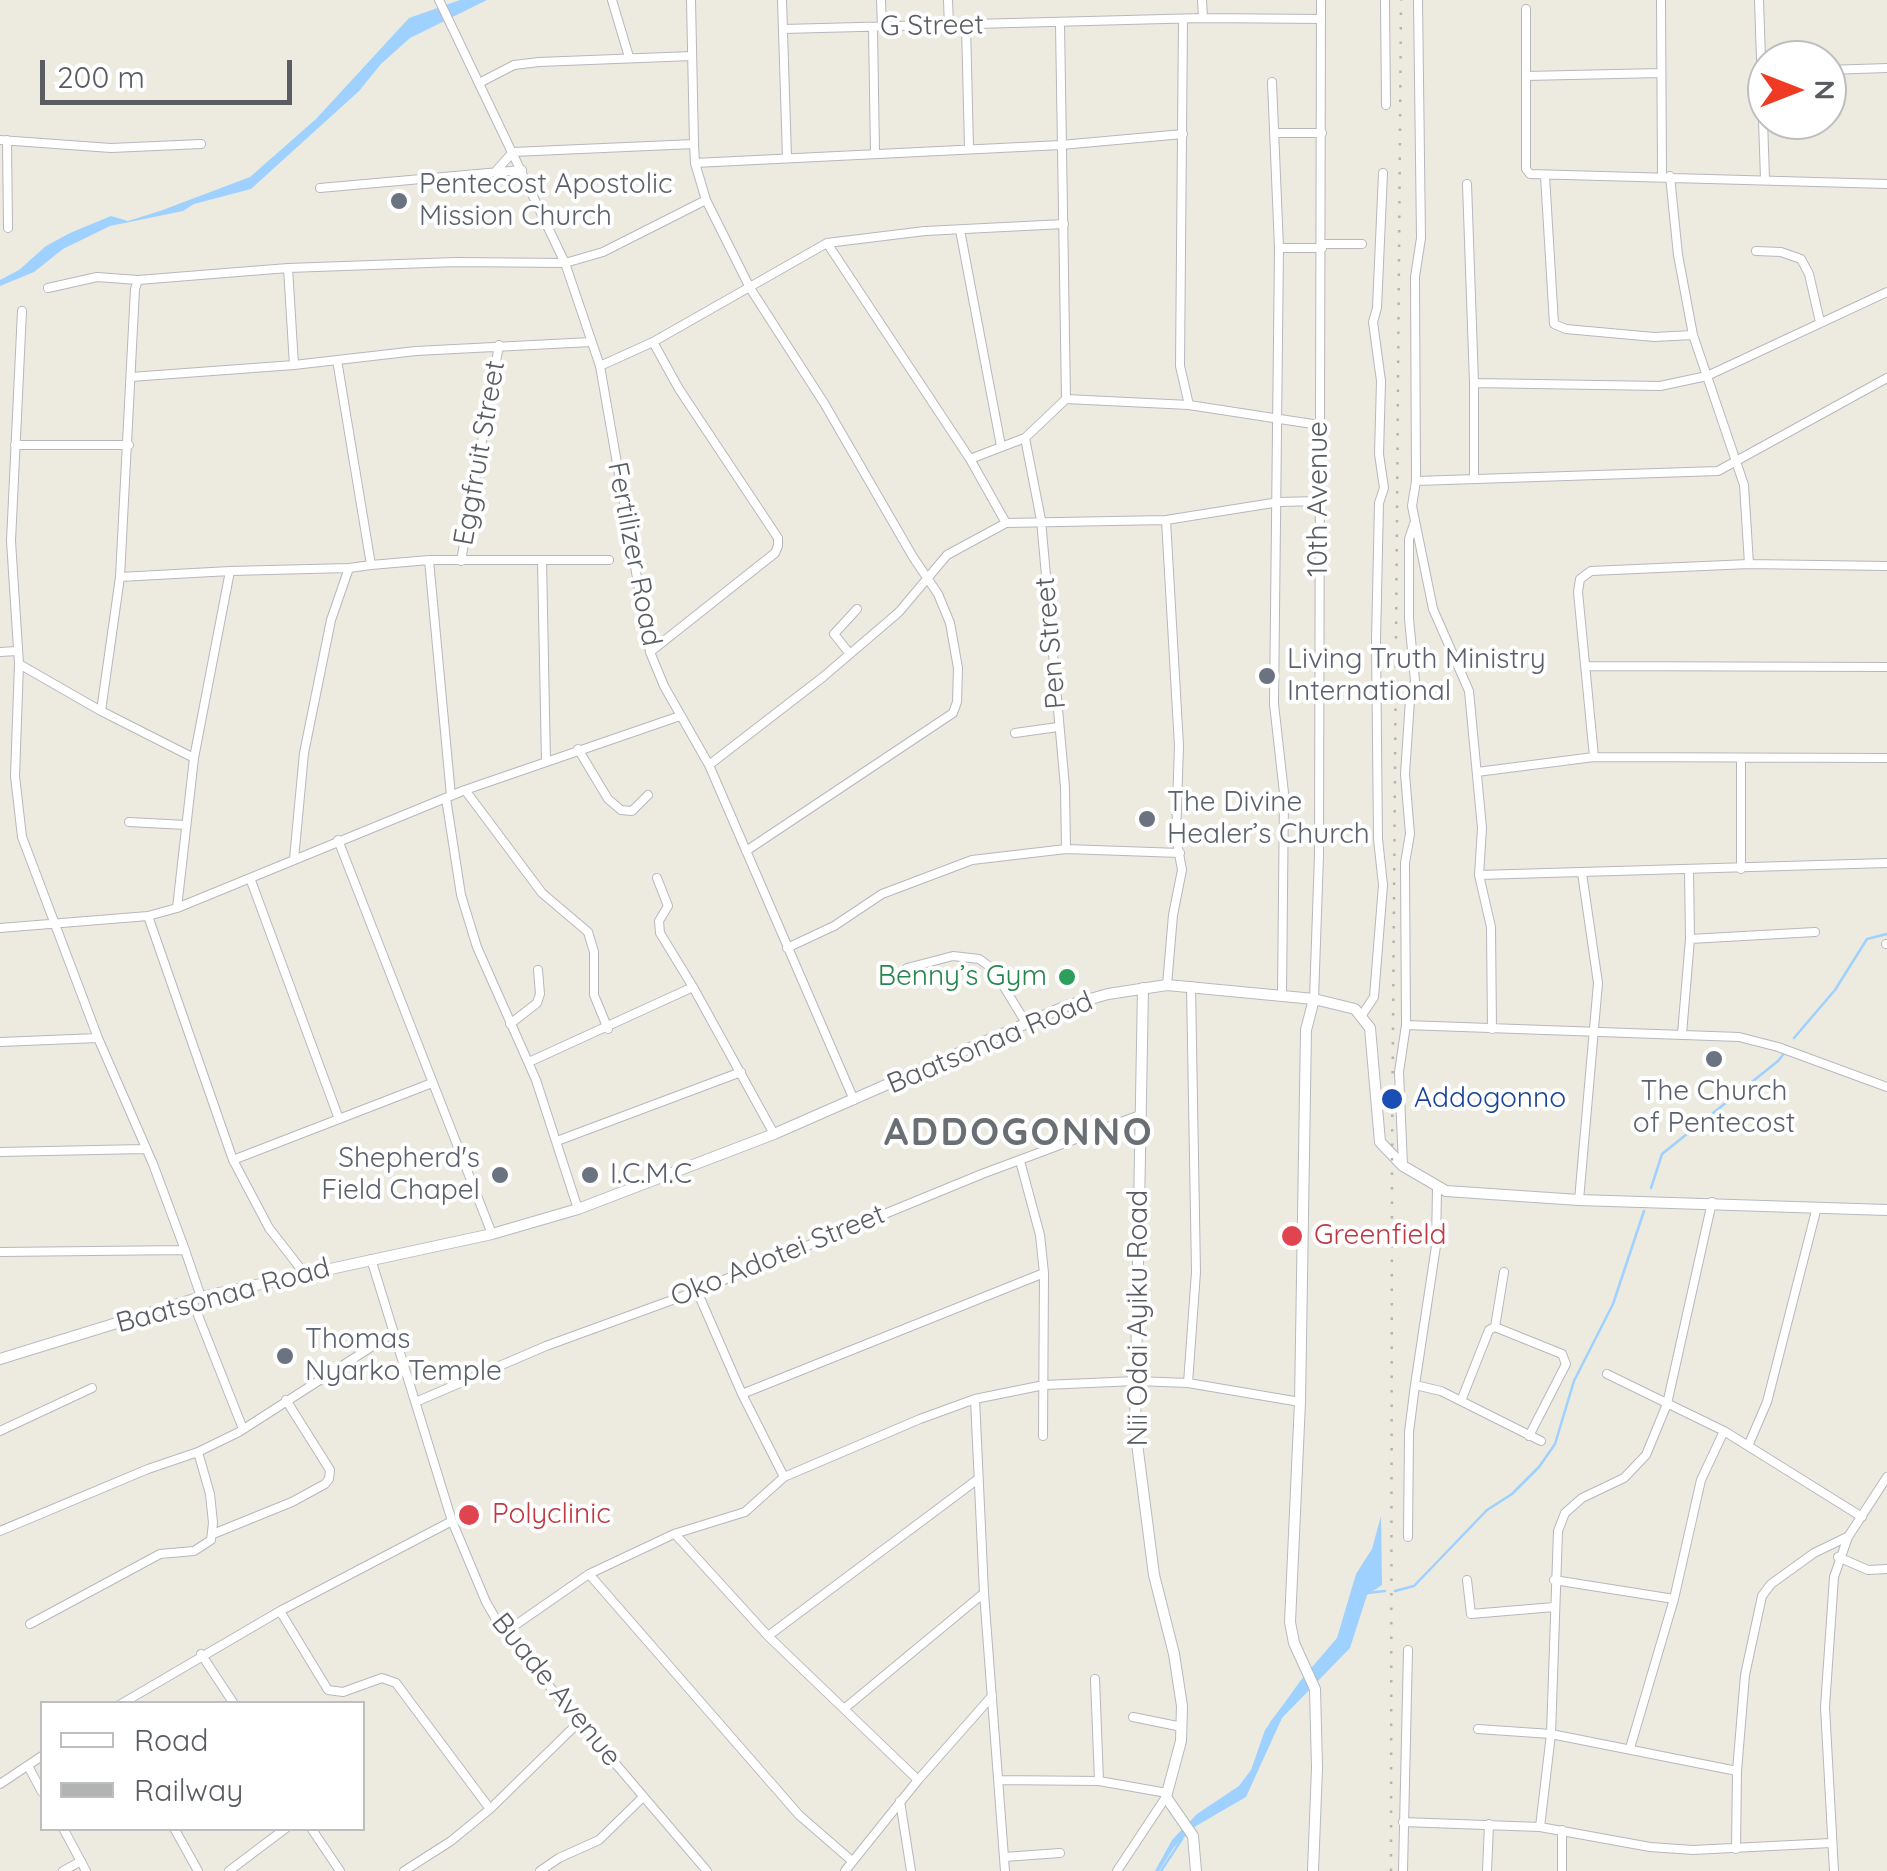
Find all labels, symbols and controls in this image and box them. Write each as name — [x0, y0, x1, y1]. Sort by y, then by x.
street label: G Street — [880, 8, 984, 44]
scale bar — [45, 40, 298, 102]
north arrow — [1747, 40, 1847, 140]
text: 200 m — [57, 58, 145, 96]
text: N — [1808, 80, 1843, 100]
place label: Pentecost Apostolic Mission Church — [419, 168, 673, 234]
marker: Pentecost Apostolic Mission Church — [388, 190, 410, 212]
street label: Eggfruit Street — [447, 358, 513, 548]
street label: 10th Avenue — [1302, 421, 1336, 577]
street label: Fertilizer Road — [600, 459, 668, 649]
street label: Pen Street — [1028, 575, 1074, 711]
place label: Living Truth Ministry International — [1287, 643, 1546, 709]
marker: Living Truth Ministry International — [1256, 665, 1278, 687]
place label: The Divine Healer’s Church — [1167, 786, 1370, 852]
marker: The Divine Healer’s Church — [1136, 808, 1158, 830]
place label: Benny’s Gym — [878, 960, 1047, 994]
marker: Benny’s Gym — [1056, 966, 1078, 988]
street label: Baatsonaa Road — [882, 985, 1098, 1101]
marker: The Church of Pentecost — [1703, 1048, 1725, 1070]
place label: The Church of Pentecost — [1633, 1075, 1795, 1141]
place label: Addogonno — [1414, 1082, 1566, 1116]
marker: Addogonno — [1379, 1086, 1405, 1112]
district label: ADDOGONNO — [884, 1111, 1154, 1157]
place label: Shepherd's Field Chapel — [321, 1142, 480, 1208]
place label: I.C.M.C — [610, 1158, 692, 1192]
marker: Shepherd's Field Chapel — [489, 1164, 511, 1186]
marker: I.C.M.C — [579, 1164, 601, 1186]
street label: Nii Odai Ayiku Road — [1122, 1190, 1156, 1446]
street label: Oko Adotei Street — [666, 1198, 890, 1314]
place label: Greenfield — [1314, 1219, 1446, 1253]
marker: Greenfield — [1279, 1223, 1305, 1249]
street label: Baatsonaa Road — [112, 1251, 334, 1341]
place label: Thomas Nyarko Temple — [305, 1323, 502, 1389]
marker: Thomas Nyarko Temple — [274, 1345, 296, 1367]
place label: Polyclinic — [492, 1498, 611, 1532]
marker: Polyclinic — [456, 1502, 482, 1528]
street label: Buade Avenue — [484, 1607, 628, 1773]
legend — [40, 1701, 365, 1831]
text: Road — [134, 1721, 208, 1759]
text: Railway — [134, 1771, 243, 1809]

